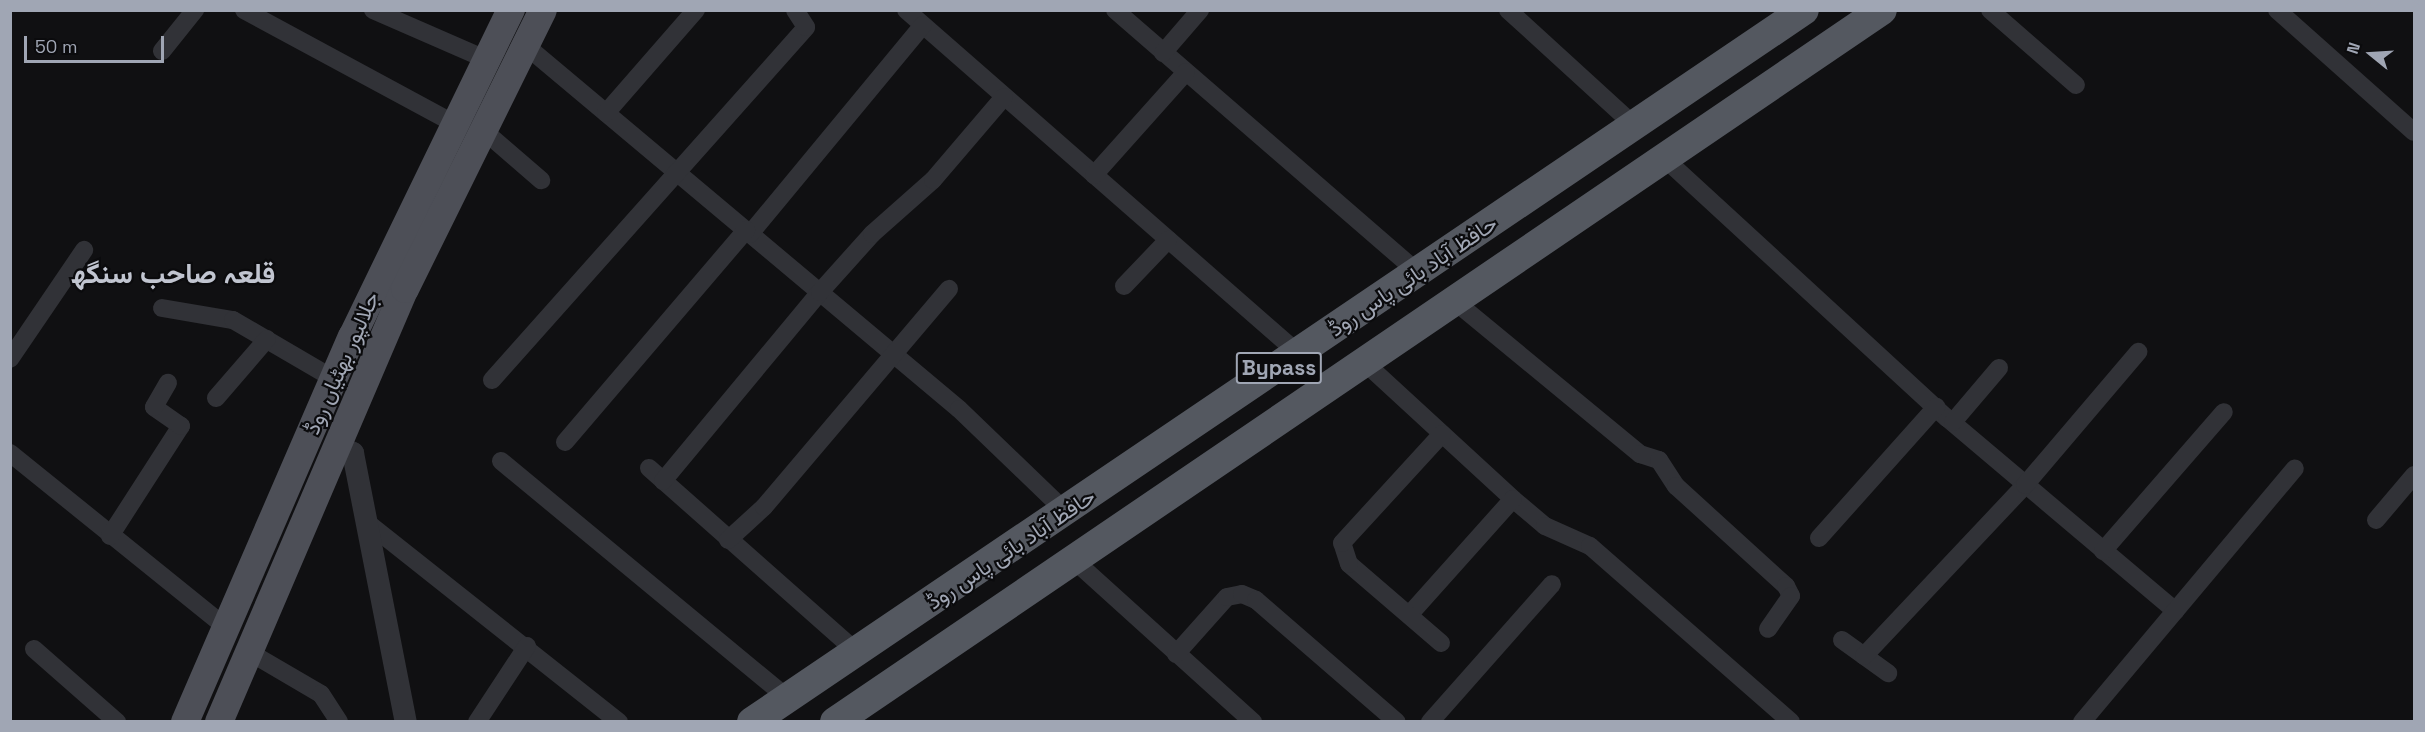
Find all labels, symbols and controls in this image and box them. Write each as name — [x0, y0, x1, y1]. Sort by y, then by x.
scale bar — [27, 24, 166, 62]
north arrow — [2341, 24, 2401, 84]
text: 50 m — [35, 35, 77, 58]
text: N — [2342, 40, 2365, 57]
street label: حافظ آباد بائی پاس روڈ — [1324, 210, 1502, 342]
district label: قلعہ صاحب سنگھ — [71, 256, 275, 290]
street label: جلالپور بھٹیاں روڈ — [299, 288, 385, 438]
road number: Bypass — [1236, 350, 1322, 386]
street label: حافظ آباد بائی پاس روڈ — [922, 483, 1100, 615]

